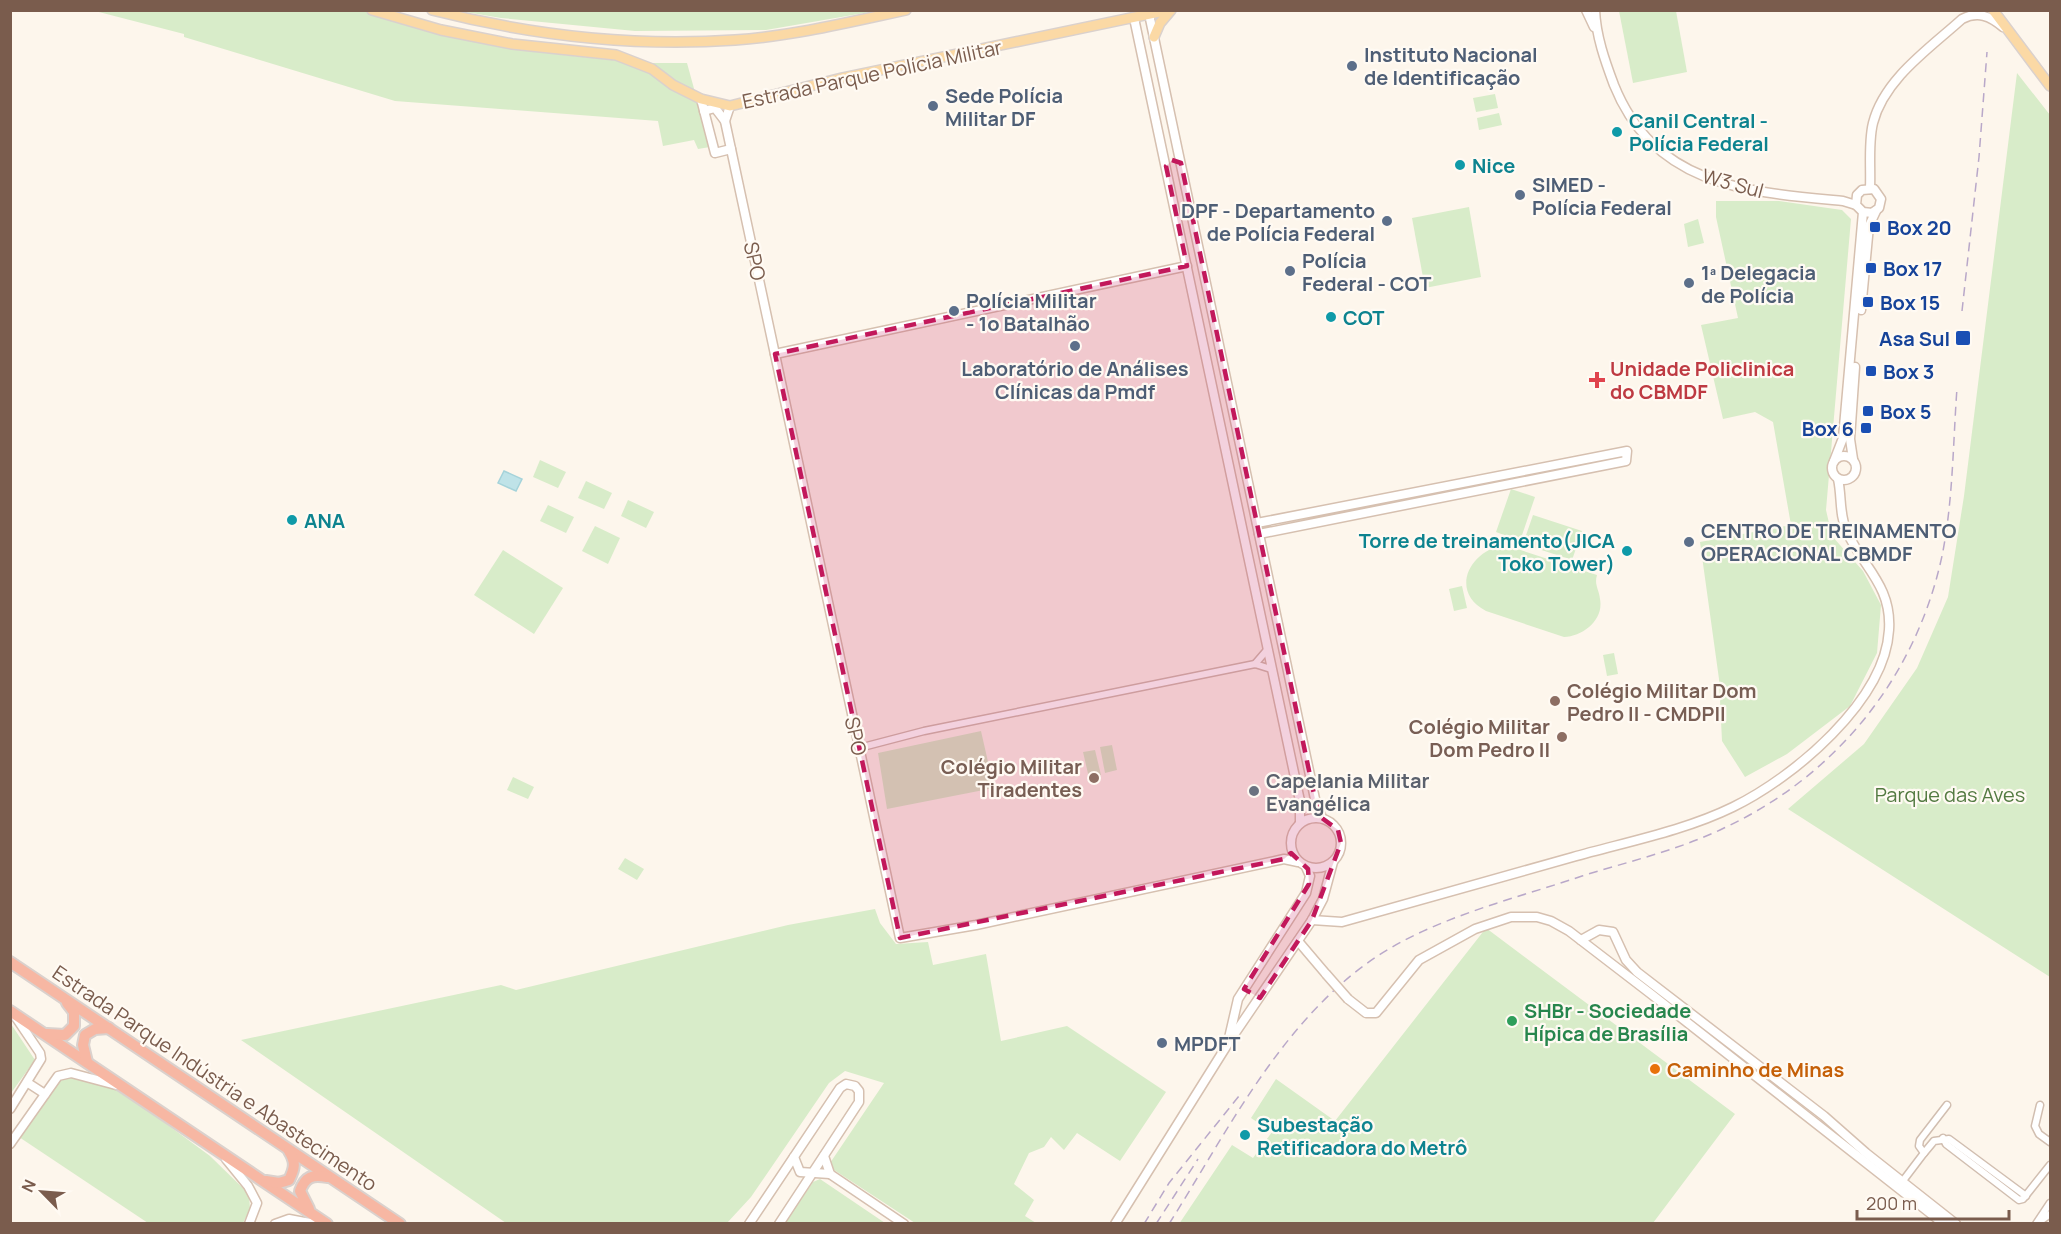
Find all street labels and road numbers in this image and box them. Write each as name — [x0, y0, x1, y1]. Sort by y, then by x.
street label: Estrada Parque Polícia Militar — [740, 33, 1004, 115]
street label: W3 Sul — [1699, 162, 1767, 204]
street label: SPO — [738, 239, 772, 283]
street label: SPO — [839, 714, 873, 758]
street label: Estrada Parque Indústria e Abastecimento — [47, 959, 383, 1197]

